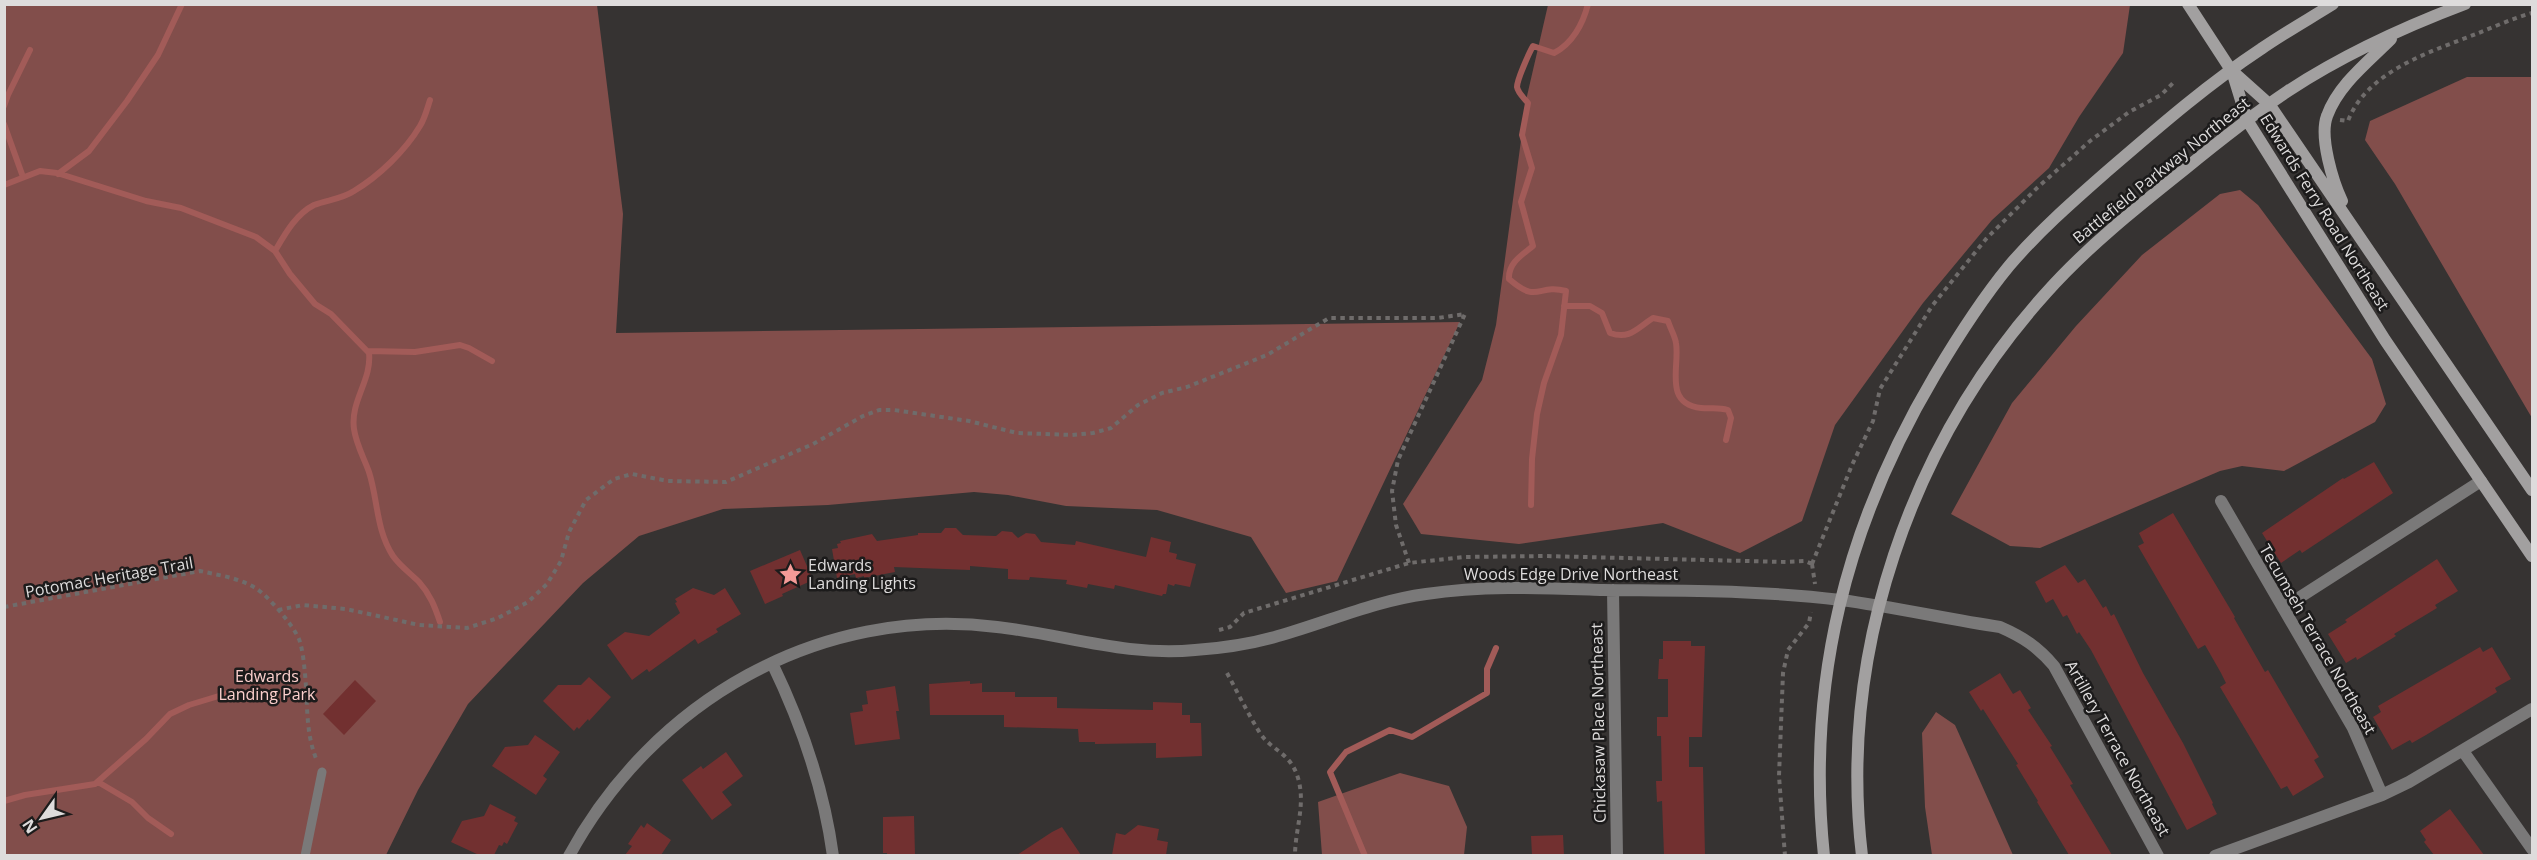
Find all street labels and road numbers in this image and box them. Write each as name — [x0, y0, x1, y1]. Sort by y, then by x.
street label: Battlefield Parkway Northeast — [2068, 91, 2254, 248]
street label: Edwards Ferry Road Northeast — [2255, 110, 2395, 315]
street label: Tecumseh Terrace Northeast — [2254, 540, 2382, 738]
street label: Potomac Heritage Trail — [23, 551, 195, 603]
street label: Woods Edge Drive Northeast — [1464, 563, 1678, 585]
street label: Chickasaw Place Northeast — [1585, 622, 1611, 823]
street label: Artillery Terrace Northeast — [2060, 656, 2176, 840]

